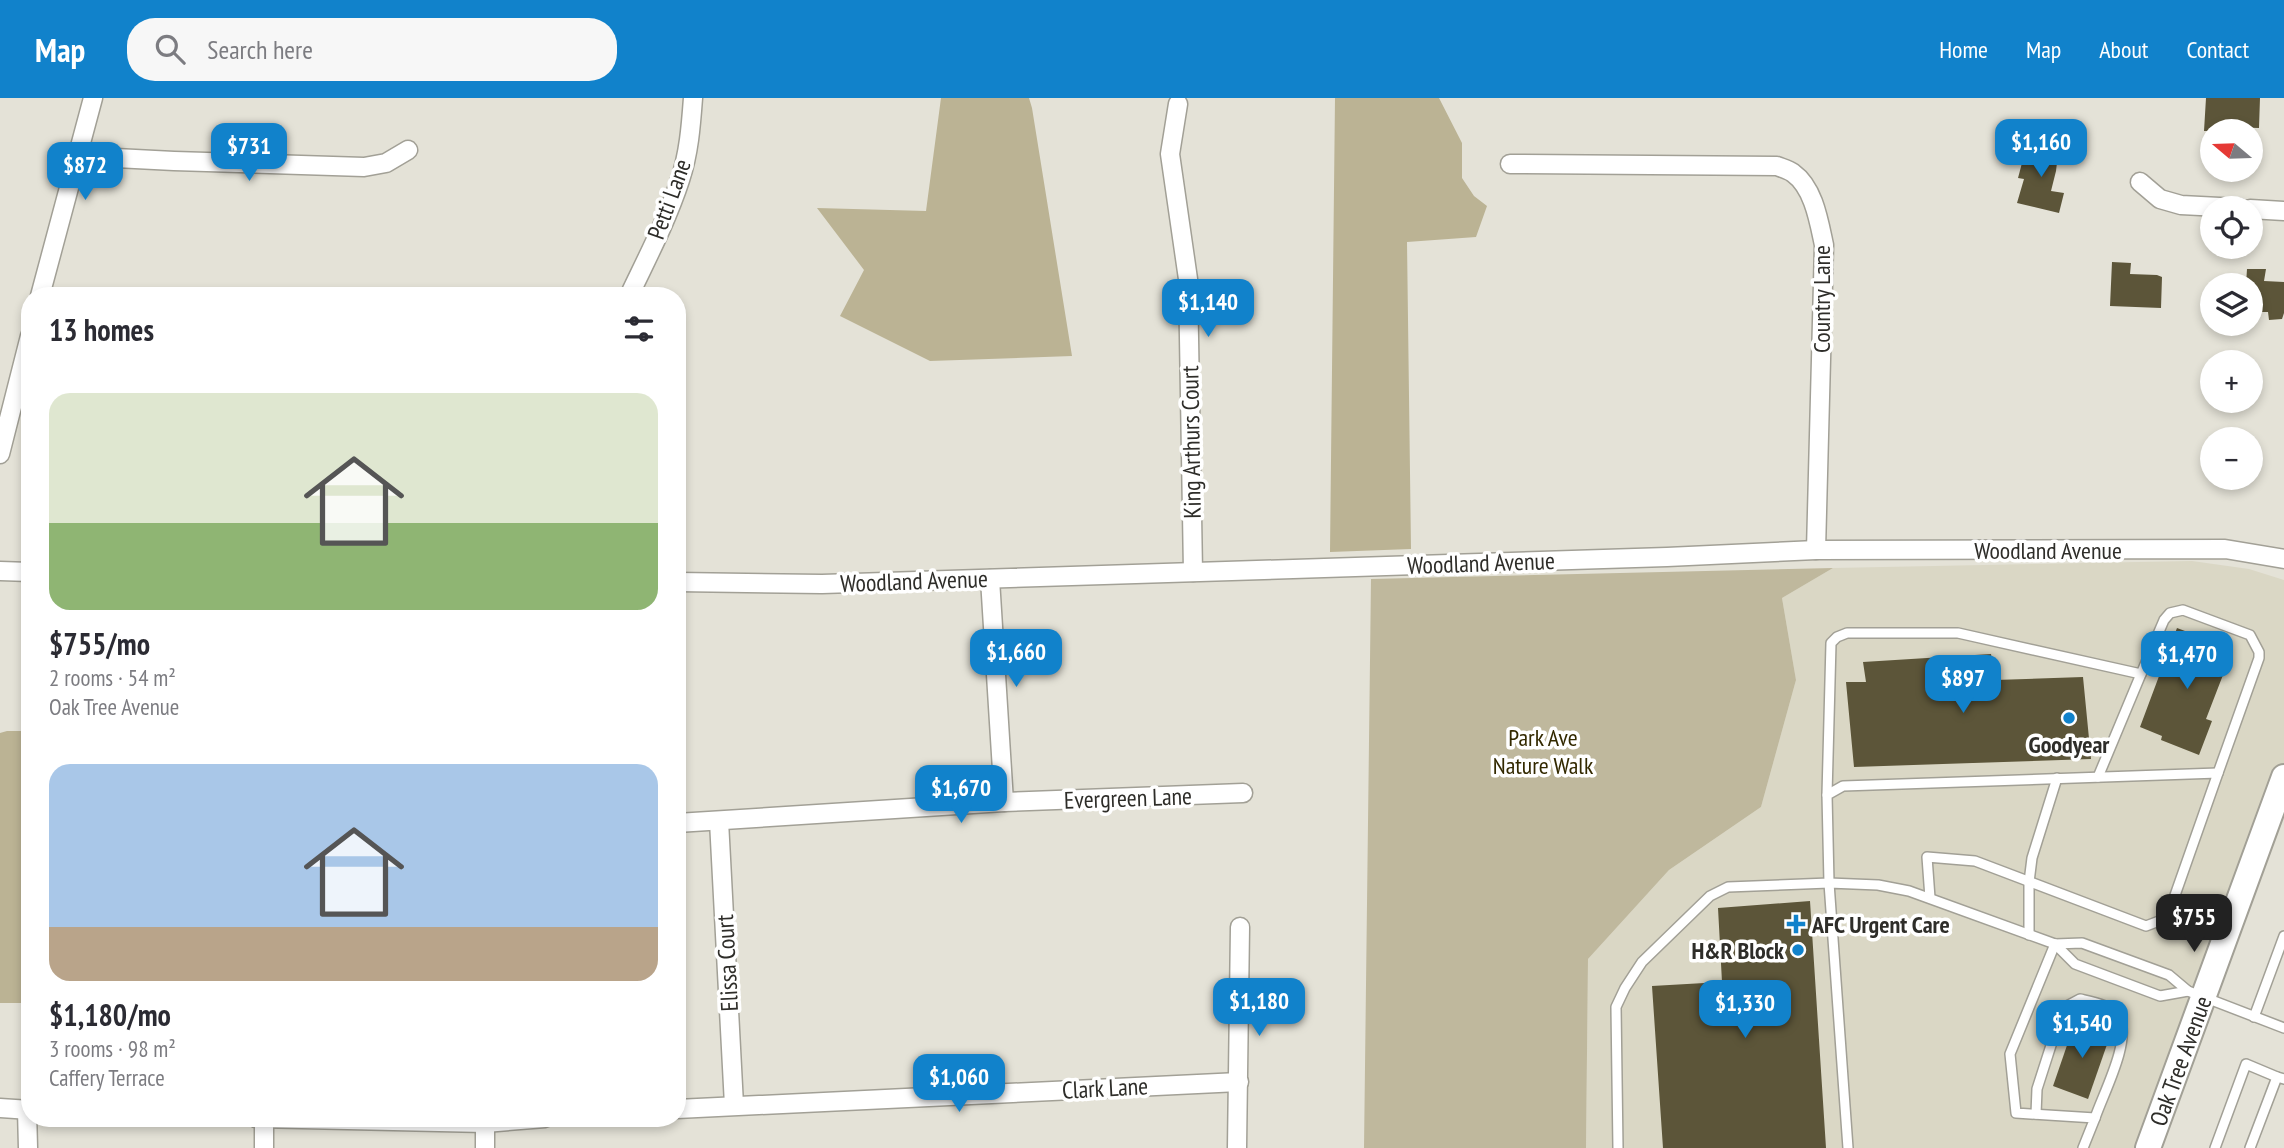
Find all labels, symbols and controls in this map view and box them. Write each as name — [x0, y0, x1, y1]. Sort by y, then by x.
search box — [127, 18, 617, 81]
text: Map — [35, 28, 85, 71]
icon: search — [151, 30, 189, 68]
text: Search here — [207, 33, 313, 66]
text: Home — [1939, 34, 1988, 65]
text: Map — [2026, 34, 2061, 65]
text: About — [2099, 34, 2148, 65]
text: Contact — [2186, 34, 2249, 65]
north arrow — [2200, 119, 2263, 182]
map controls — [2200, 119, 2263, 490]
pin: $1,160 — [1984, 120, 2098, 179]
pin: $731 — [208, 123, 290, 183]
text: $1,160 — [2011, 127, 2071, 156]
text: $731 — [227, 131, 271, 160]
pin: $872 — [44, 142, 126, 202]
text: $872 — [63, 150, 107, 179]
street label: Petti Lane — [640, 155, 698, 243]
button: locate — [2200, 196, 2263, 259]
street label: Country Lane — [1806, 245, 1837, 353]
button: layers — [2200, 273, 2263, 336]
pin: $1,140 — [1151, 280, 1265, 339]
text: $1,140 — [1178, 287, 1238, 316]
text: 13 homes — [49, 310, 154, 349]
icon: filters — [620, 310, 658, 348]
button: + — [2200, 350, 2263, 413]
street label: King Arthurs Court — [1174, 365, 1208, 519]
button: − — [2200, 427, 2263, 490]
icon: home — [291, 438, 417, 564]
street label: Woodland Avenue — [1974, 535, 2122, 566]
street label: Woodland Avenue — [1407, 545, 1555, 581]
street label: Woodland Avenue — [840, 563, 988, 599]
text: $755/mo — [49, 624, 150, 663]
pin: $1,660 — [959, 630, 1073, 689]
pin: $1,470 — [2130, 632, 2244, 691]
text: $1,660 — [986, 637, 1046, 666]
text: $1,470 — [2157, 639, 2217, 668]
pin: $897 — [1922, 656, 2004, 715]
text: 2 rooms · 54 m² — [49, 663, 176, 692]
text: $897 — [1941, 663, 1985, 692]
text: Oak Tree Avenue — [49, 692, 179, 721]
marker: Goodyear — [2061, 710, 2077, 726]
park label: Park Ave Nature Walk — [1493, 722, 1594, 781]
place label: Goodyear — [2029, 729, 2110, 760]
pin: $1,670 — [904, 766, 1018, 825]
text: $1,670 — [931, 773, 991, 802]
street label: Evergreen Lane — [1064, 780, 1192, 816]
icon: home — [291, 809, 417, 935]
pin: $755 — [2153, 894, 2235, 954]
text: $755 — [2172, 902, 2216, 931]
place label: AFC Urgent Care — [1811, 909, 1950, 940]
street label: Elissa Court — [709, 913, 745, 1012]
marker: AFC Urgent Care — [1786, 914, 1806, 934]
place label: H&R Block — [1692, 935, 1784, 966]
marker: H&R Block — [1790, 942, 1806, 958]
pin: $1,180 — [1202, 978, 1316, 1038]
pin: $1,330 — [1688, 981, 1802, 1040]
text: $1,180 — [1229, 986, 1289, 1015]
text: $1,330 — [1715, 988, 1775, 1017]
street label: Oak Tree Avenue — [2142, 991, 2218, 1130]
text: $1,180/mo — [49, 995, 171, 1034]
pin: $1,540 — [2025, 1000, 2139, 1060]
text: $1,540 — [2052, 1008, 2112, 1037]
text: 3 rooms · 98 m² — [49, 1034, 176, 1063]
pin: $1,060 — [902, 1054, 1016, 1114]
text: $1,060 — [929, 1062, 989, 1091]
text: Caffery Terrace — [49, 1063, 165, 1092]
street label: Clark Lane — [1061, 1070, 1149, 1106]

